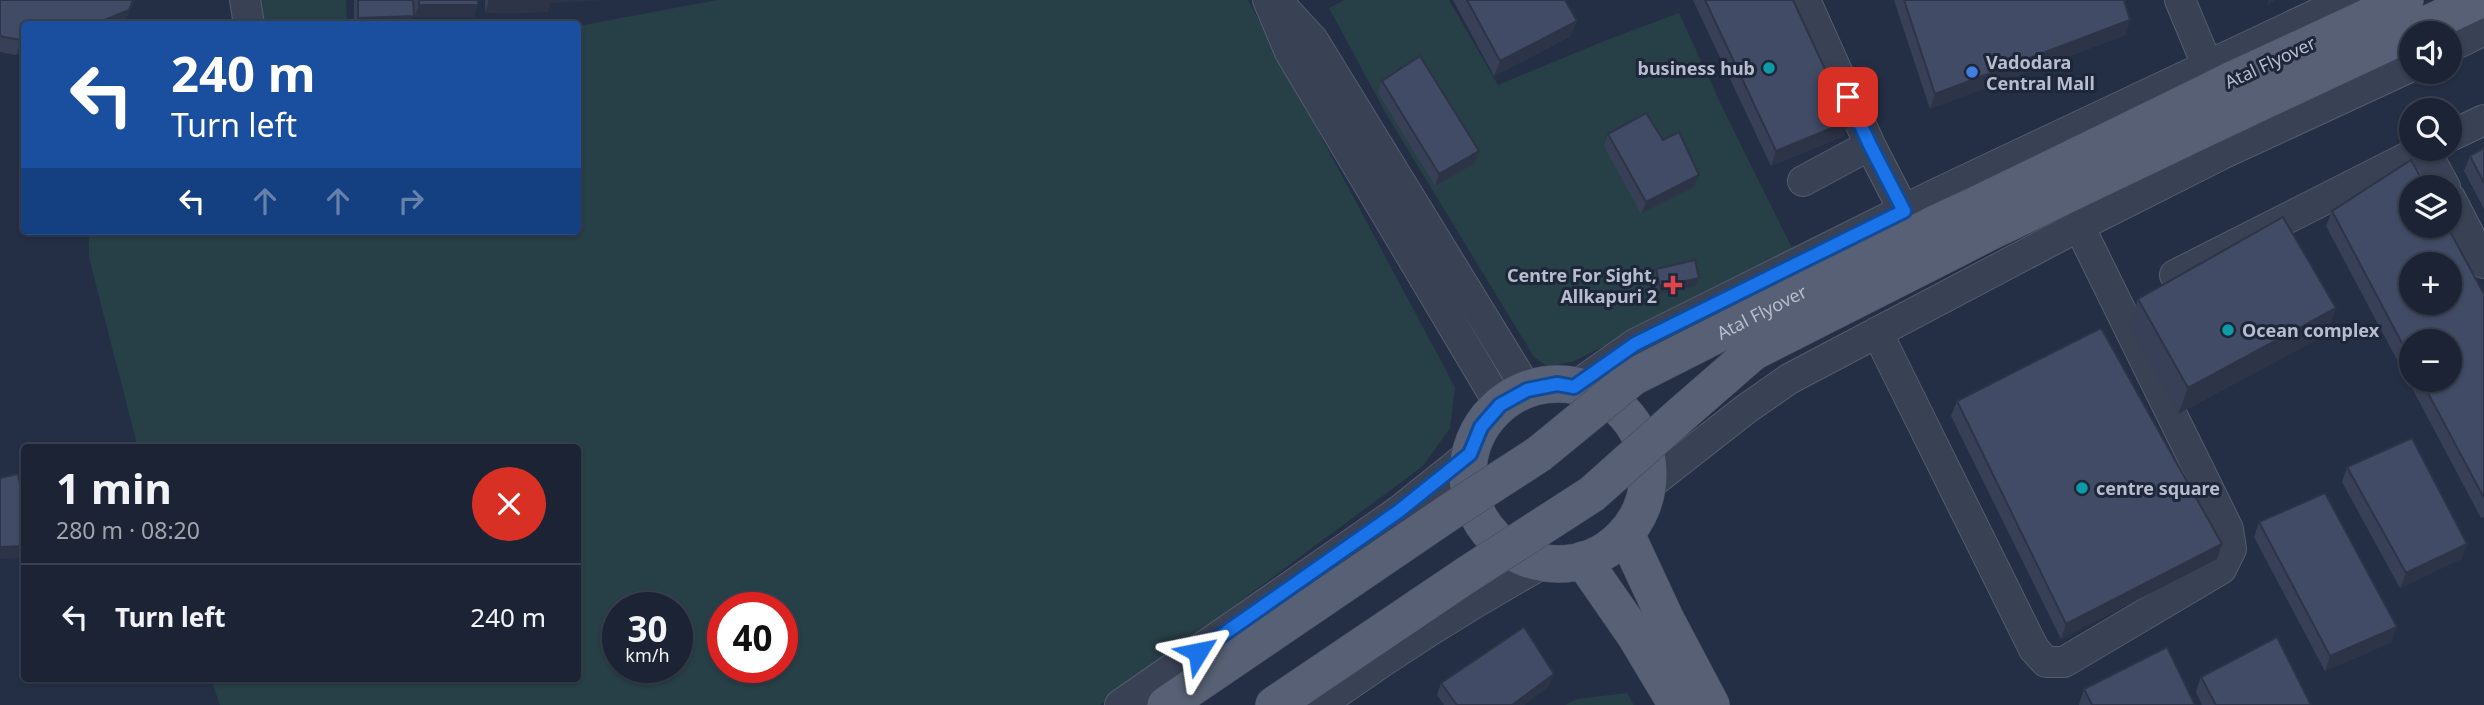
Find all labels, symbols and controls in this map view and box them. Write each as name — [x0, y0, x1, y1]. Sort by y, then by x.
map controls — [2399, 21, 2462, 392]
button: sound — [2399, 21, 2462, 84]
street label: Atal Flyover — [2221, 30, 2320, 94]
text: 240 m — [171, 40, 316, 106]
icon: left — [56, 49, 147, 140]
place label: Vadodara Central Mall — [1986, 50, 2095, 95]
place label: business hub — [1638, 56, 1755, 80]
marker: business hub — [1761, 60, 1777, 76]
marker: Vadodara Central Mall — [1964, 64, 1980, 80]
pin — [1818, 67, 1878, 127]
icon: arrive — [1829, 78, 1867, 116]
button: search — [2399, 98, 2462, 161]
text: Turn left — [171, 103, 297, 146]
button: layers — [2399, 175, 2462, 238]
icon: left — [173, 182, 211, 220]
icon: ahead — [246, 182, 284, 220]
icon: ahead — [319, 182, 357, 220]
icon: right — [392, 182, 430, 220]
button: + — [2399, 252, 2462, 315]
place label: Centre For Sight, Allkapuri 2 — [1507, 263, 1657, 308]
marker: Centre For Sight, Allkapuri 2 — [1663, 275, 1683, 295]
street label: Atal Flyover — [1712, 279, 1811, 345]
place label: Ocean complex — [2242, 318, 2380, 342]
marker: Ocean complex — [2220, 322, 2236, 338]
button: − — [2399, 329, 2462, 392]
text: 1 min — [56, 459, 172, 516]
button: close — [472, 467, 546, 541]
place label: centre square — [2096, 476, 2220, 500]
marker: centre square — [2074, 480, 2090, 496]
text: 280 m · 08:20 — [56, 514, 200, 546]
speed limit sign: 40 — [707, 592, 798, 683]
icon: left — [56, 598, 94, 636]
text: Turn left — [115, 599, 226, 635]
text: 240 m — [470, 599, 546, 635]
text: 30 — [627, 605, 668, 652]
position arrow — [1161, 615, 1235, 689]
text: km/h — [625, 643, 670, 667]

